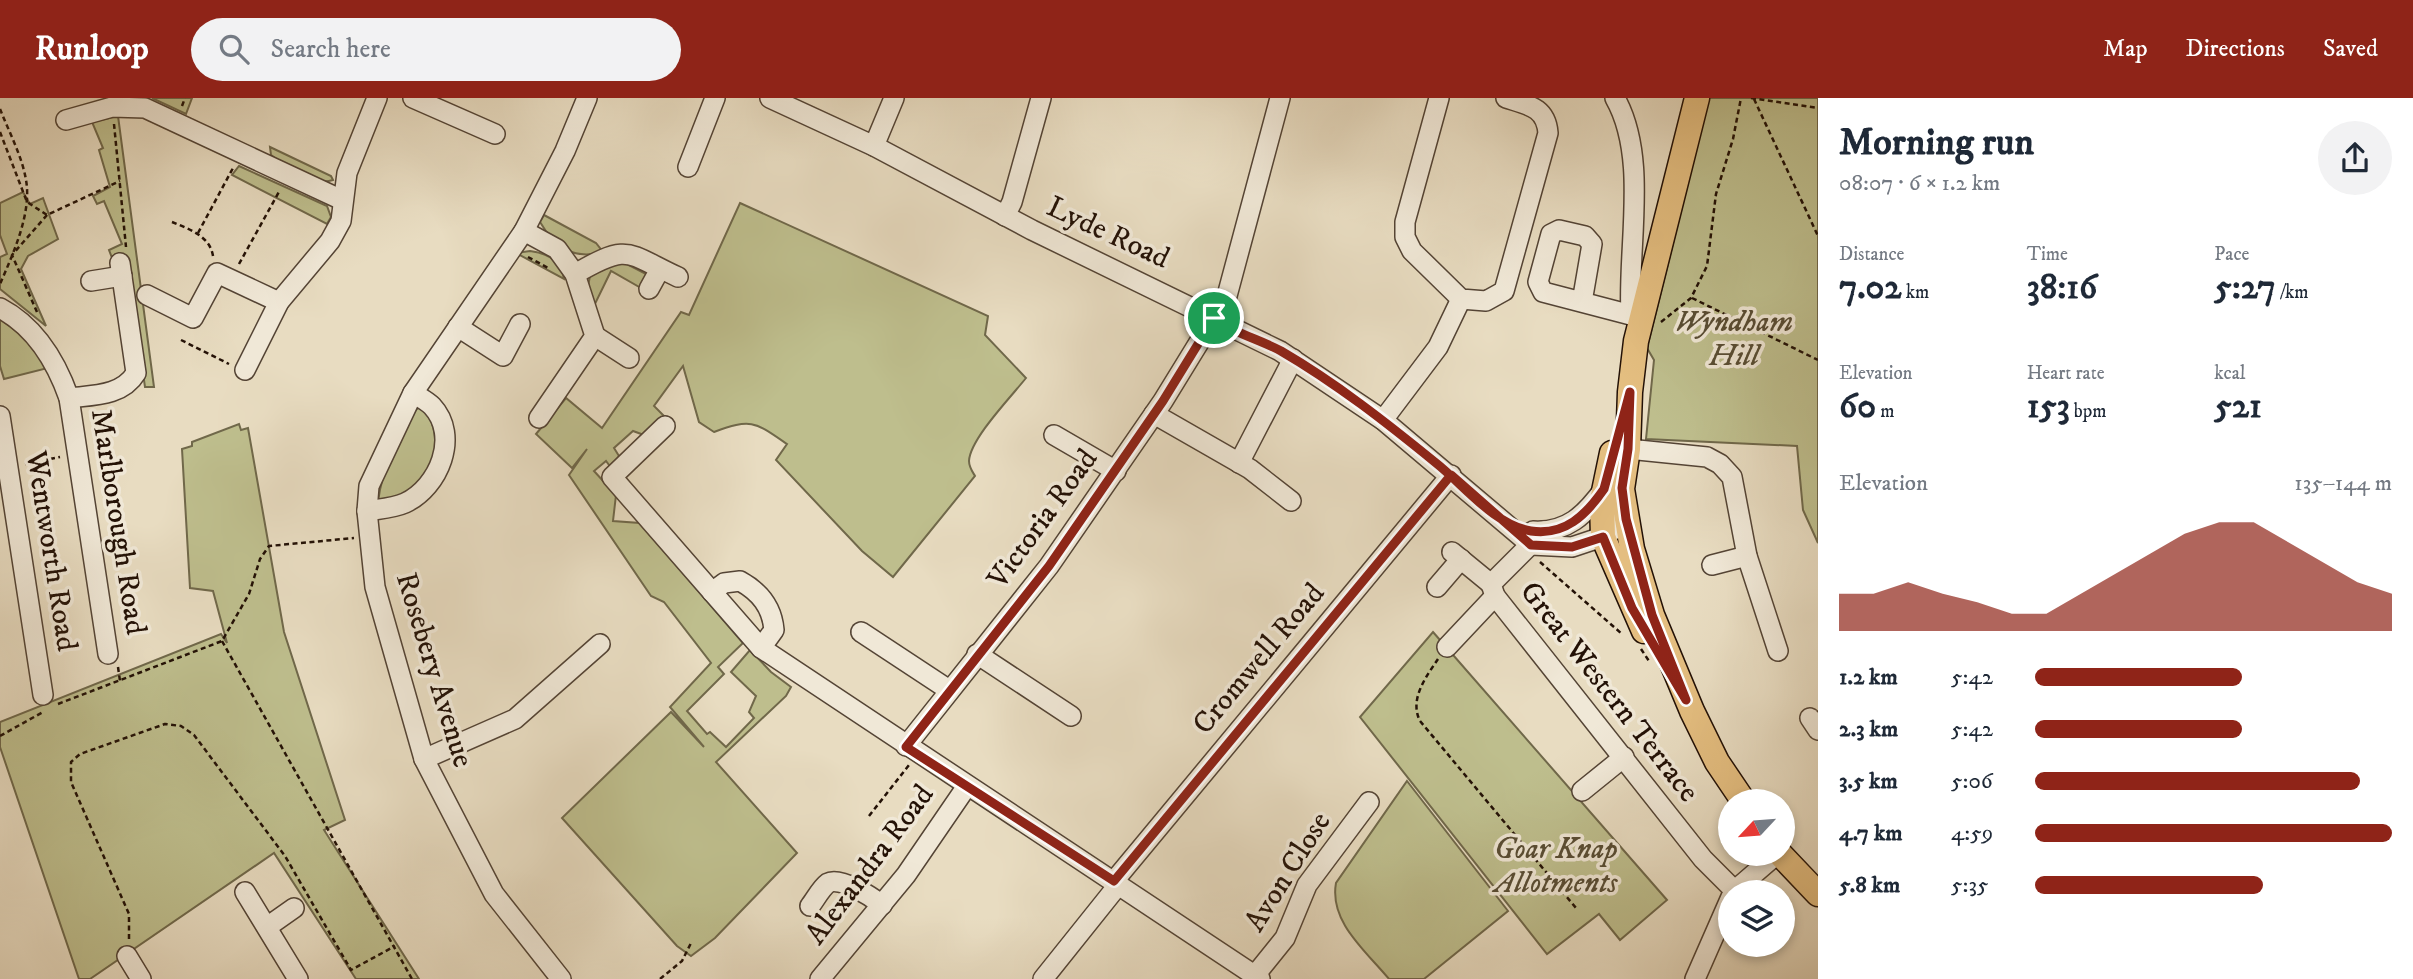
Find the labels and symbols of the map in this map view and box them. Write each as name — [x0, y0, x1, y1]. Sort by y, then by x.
street label: Lyde Road — [1041, 188, 1175, 278]
pin — [1184, 288, 1244, 348]
park label: Wyndham Hill — [1675, 304, 1793, 375]
street label: Marlborough Road — [82, 407, 154, 637]
street label: Victoria Road — [979, 442, 1106, 597]
street label: Wentworth Road — [17, 447, 85, 654]
street label: Rosebery Avenue — [387, 568, 481, 772]
street label: Great Western Terrace — [1511, 574, 1707, 810]
street label: Cromwell Road — [1185, 576, 1333, 742]
street label: Alexandra Road — [798, 778, 942, 952]
north arrow — [1718, 789, 1796, 866]
street label: Avon Close — [1237, 805, 1339, 939]
park label: Goar Knap Allotments — [1492, 831, 1618, 902]

